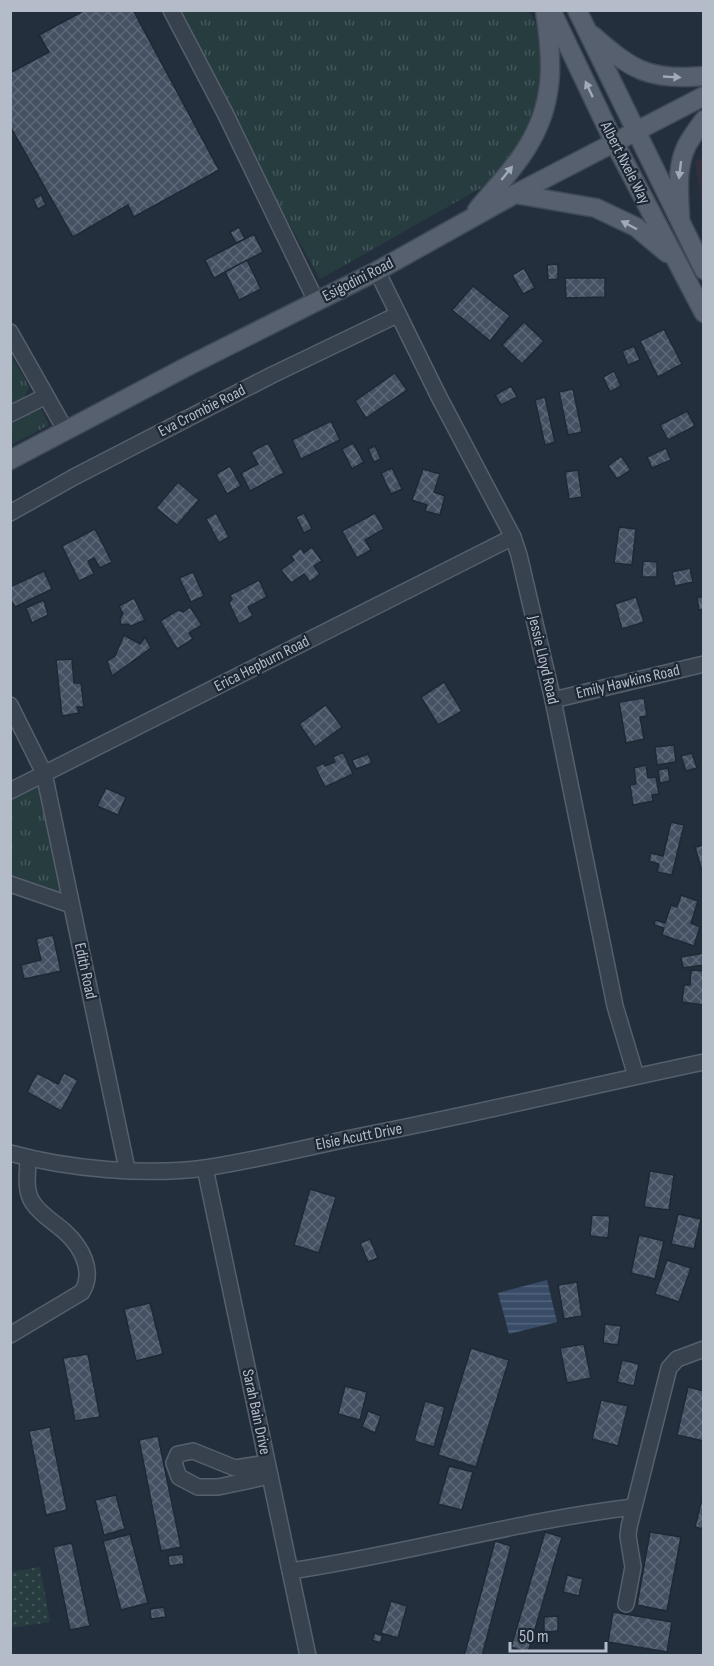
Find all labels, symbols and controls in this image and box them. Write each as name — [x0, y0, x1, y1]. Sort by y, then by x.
one-way arrow — [663, 72, 682, 81]
one-way arrow — [584, 81, 593, 98]
street label: Albert Nxele Way — [596, 118, 654, 207]
one-way arrow — [675, 161, 685, 180]
one-way arrow — [501, 165, 514, 181]
one-way arrow — [621, 220, 638, 229]
street label: Esigodini Road — [319, 254, 397, 306]
street label: Eva Crombie Road — [155, 381, 249, 441]
street label: Jessie Lloyd Road — [523, 613, 562, 706]
street label: Erica Hepburn Road — [211, 632, 313, 696]
street label: Emily Hawkins Road — [574, 661, 682, 703]
street label: Edith Road — [70, 941, 100, 1001]
street label: Elsie Acutt Drive — [314, 1119, 404, 1155]
street label: Sarah Bain Drive — [238, 1368, 274, 1456]
scale bar — [510, 1615, 606, 1653]
text: 50 m — [519, 1626, 549, 1647]

